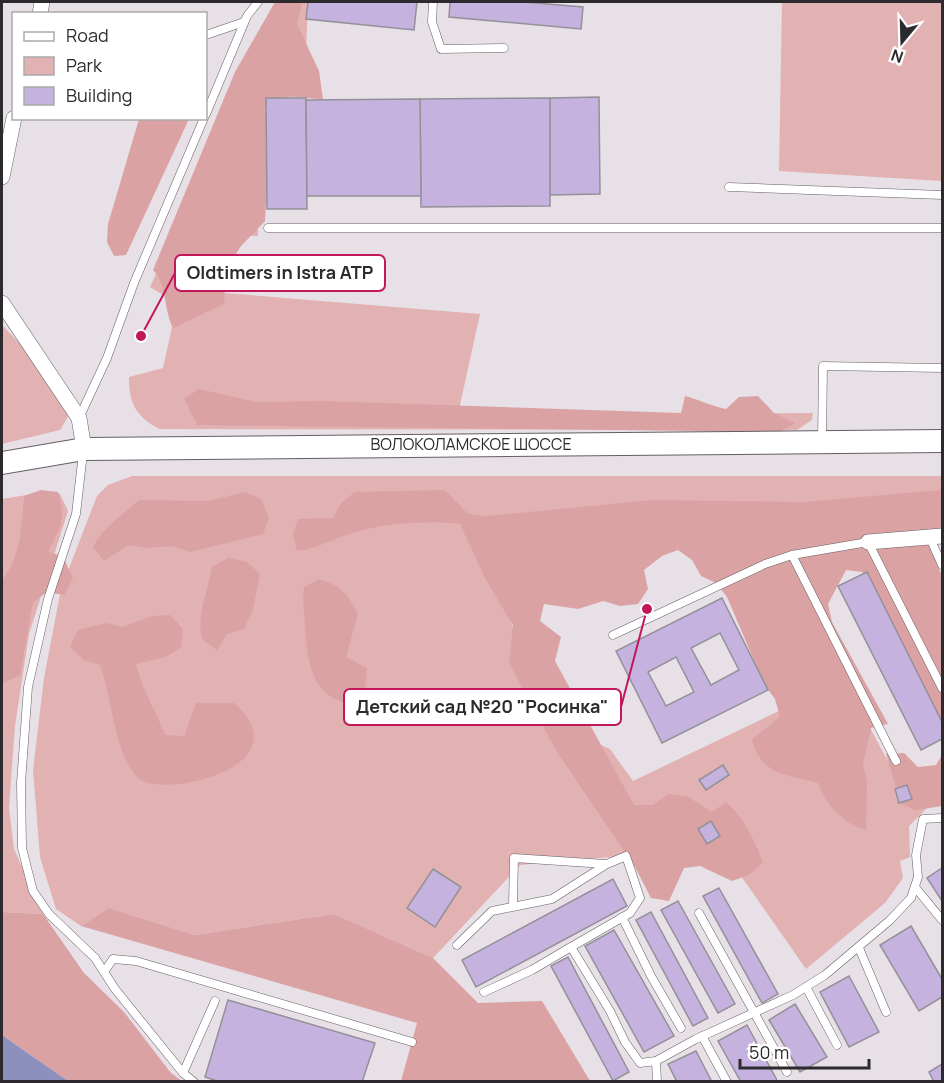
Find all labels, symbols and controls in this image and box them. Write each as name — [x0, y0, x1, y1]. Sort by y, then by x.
legend — [12, 12, 207, 120]
north arrow — [872, 12, 932, 72]
text: Road — [66, 23, 109, 47]
text: N — [888, 44, 906, 68]
text: Park — [66, 53, 103, 77]
text: Building — [66, 83, 132, 107]
callout: Oldtimers in Istra ATP — [175, 255, 385, 291]
text: Oldtimers in Istra ATP — [187, 260, 373, 284]
street label: ВОЛОКОЛАМСКОЕ ШОССЕ — [370, 433, 572, 455]
callout: Детский сад №20 "Росинка" — [344, 689, 621, 725]
text: Детский сад №20 "Росинка" — [356, 694, 608, 718]
scale bar — [740, 1032, 869, 1070]
text: 50 m — [749, 1040, 789, 1064]

